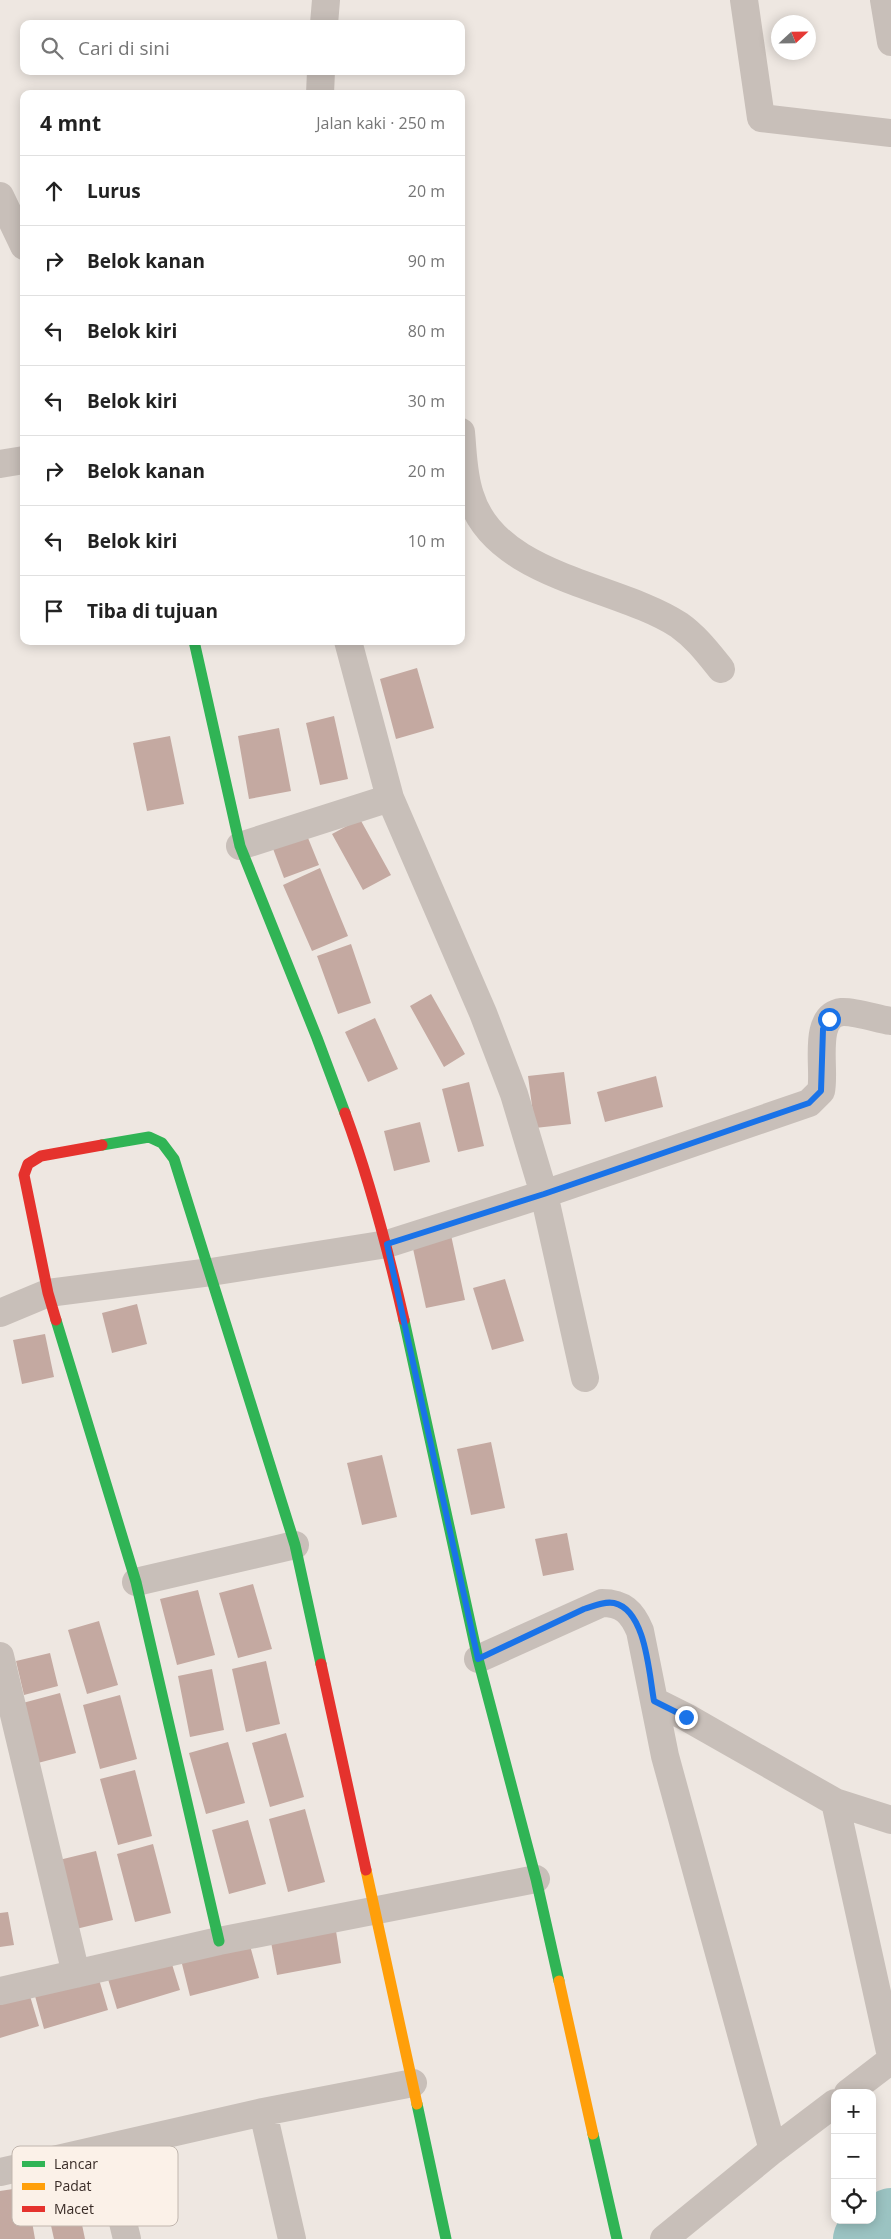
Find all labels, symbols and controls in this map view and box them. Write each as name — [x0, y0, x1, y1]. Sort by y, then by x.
north arrow — [771, 15, 816, 60]
search box — [20, 20, 465, 75]
icon: search — [38, 34, 66, 62]
text: Cari di sini — [78, 35, 170, 61]
text: 4 mnt — [40, 109, 101, 137]
text: Jalan kaki · 250 m — [316, 112, 445, 134]
icon: ahead — [40, 177, 68, 205]
text: Lurus — [87, 178, 141, 204]
text: 20 m — [408, 180, 445, 202]
icon: right — [40, 247, 68, 275]
text: Belok kanan — [87, 248, 205, 274]
text: 90 m — [408, 250, 445, 272]
icon: left — [40, 317, 68, 345]
text: Belok kiri — [87, 318, 177, 344]
text: 80 m — [408, 320, 445, 342]
icon: left — [40, 387, 68, 415]
text: Belok kiri — [87, 388, 177, 414]
text: 30 m — [408, 390, 445, 412]
icon: right — [40, 457, 68, 485]
text: Belok kanan — [87, 458, 205, 484]
text: 20 m — [408, 460, 445, 482]
icon: left — [40, 527, 68, 555]
text: Belok kiri — [87, 528, 177, 554]
text: 10 m — [408, 530, 445, 552]
icon: arrive — [40, 597, 68, 625]
text: Tiba di tujuan — [87, 598, 218, 624]
route start — [818, 1008, 841, 1031]
route end — [675, 1706, 698, 1729]
map controls — [831, 2089, 876, 2224]
button: + — [831, 2089, 876, 2134]
button: − — [831, 2134, 876, 2179]
legend — [12, 2146, 178, 2226]
text: Lancar — [54, 2154, 98, 2173]
text: Padat — [54, 2176, 92, 2195]
button: locate — [831, 2179, 876, 2224]
text: Macet — [54, 2199, 94, 2218]

